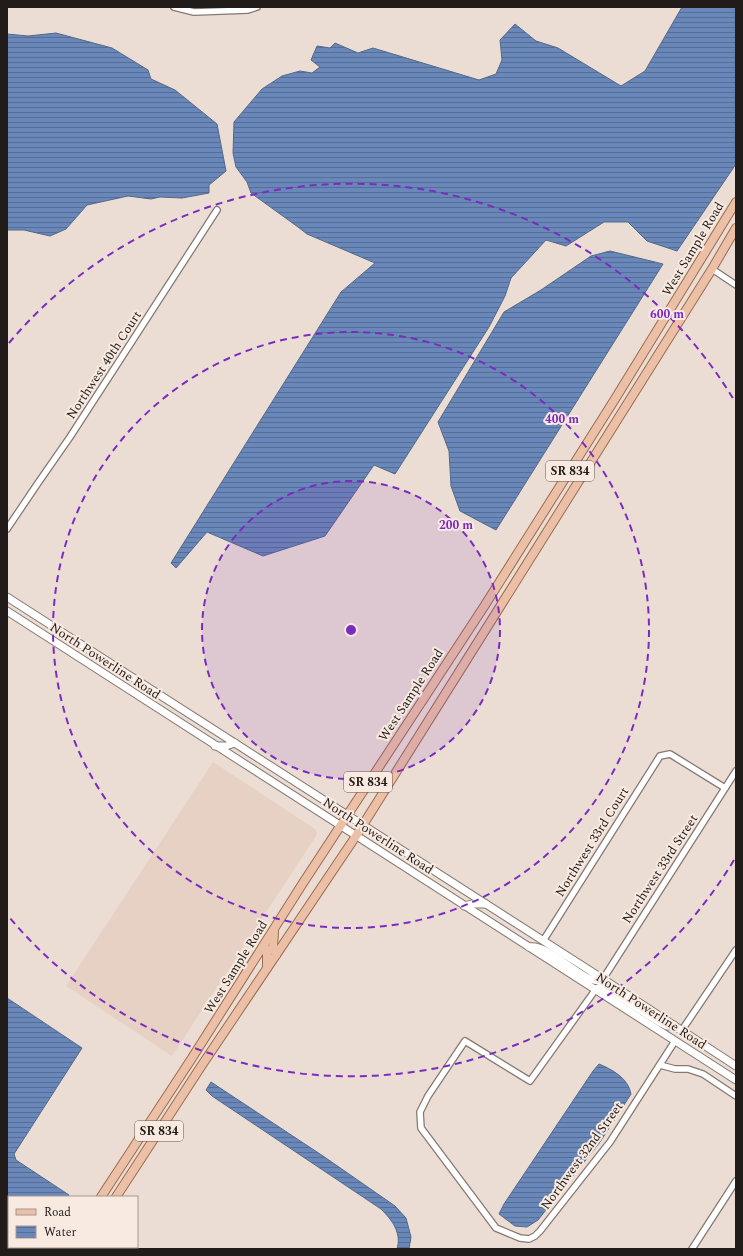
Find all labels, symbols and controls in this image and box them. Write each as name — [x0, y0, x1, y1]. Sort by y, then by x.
street label: West Sample Road — [657, 198, 729, 300]
text: 600 m — [650, 305, 684, 324]
street label: Northwest 40th Court — [61, 306, 147, 423]
text: 400 m — [545, 410, 579, 429]
road number: SR 834 — [546, 461, 594, 481]
text: 200 m — [439, 516, 473, 535]
street label: North Powerline Road — [46, 618, 164, 704]
centre of rings — [344, 623, 358, 637]
street label: West Sample Road — [374, 645, 448, 745]
road number: SR 834 — [344, 772, 392, 792]
street label: Northwest 33rd Court — [550, 783, 634, 901]
street label: North Powerline Road — [319, 793, 437, 879]
street label: Northwest 33rd Street — [617, 810, 703, 928]
street label: West Sample Road — [199, 916, 273, 1018]
street label: North Powerline Road — [592, 968, 710, 1054]
street label: Northwest 32nd Street — [536, 1098, 628, 1214]
road number: SR 834 — [135, 1121, 183, 1141]
legend — [8, 1196, 138, 1248]
text: Road — [44, 1203, 71, 1222]
text: Water — [44, 1223, 76, 1242]

